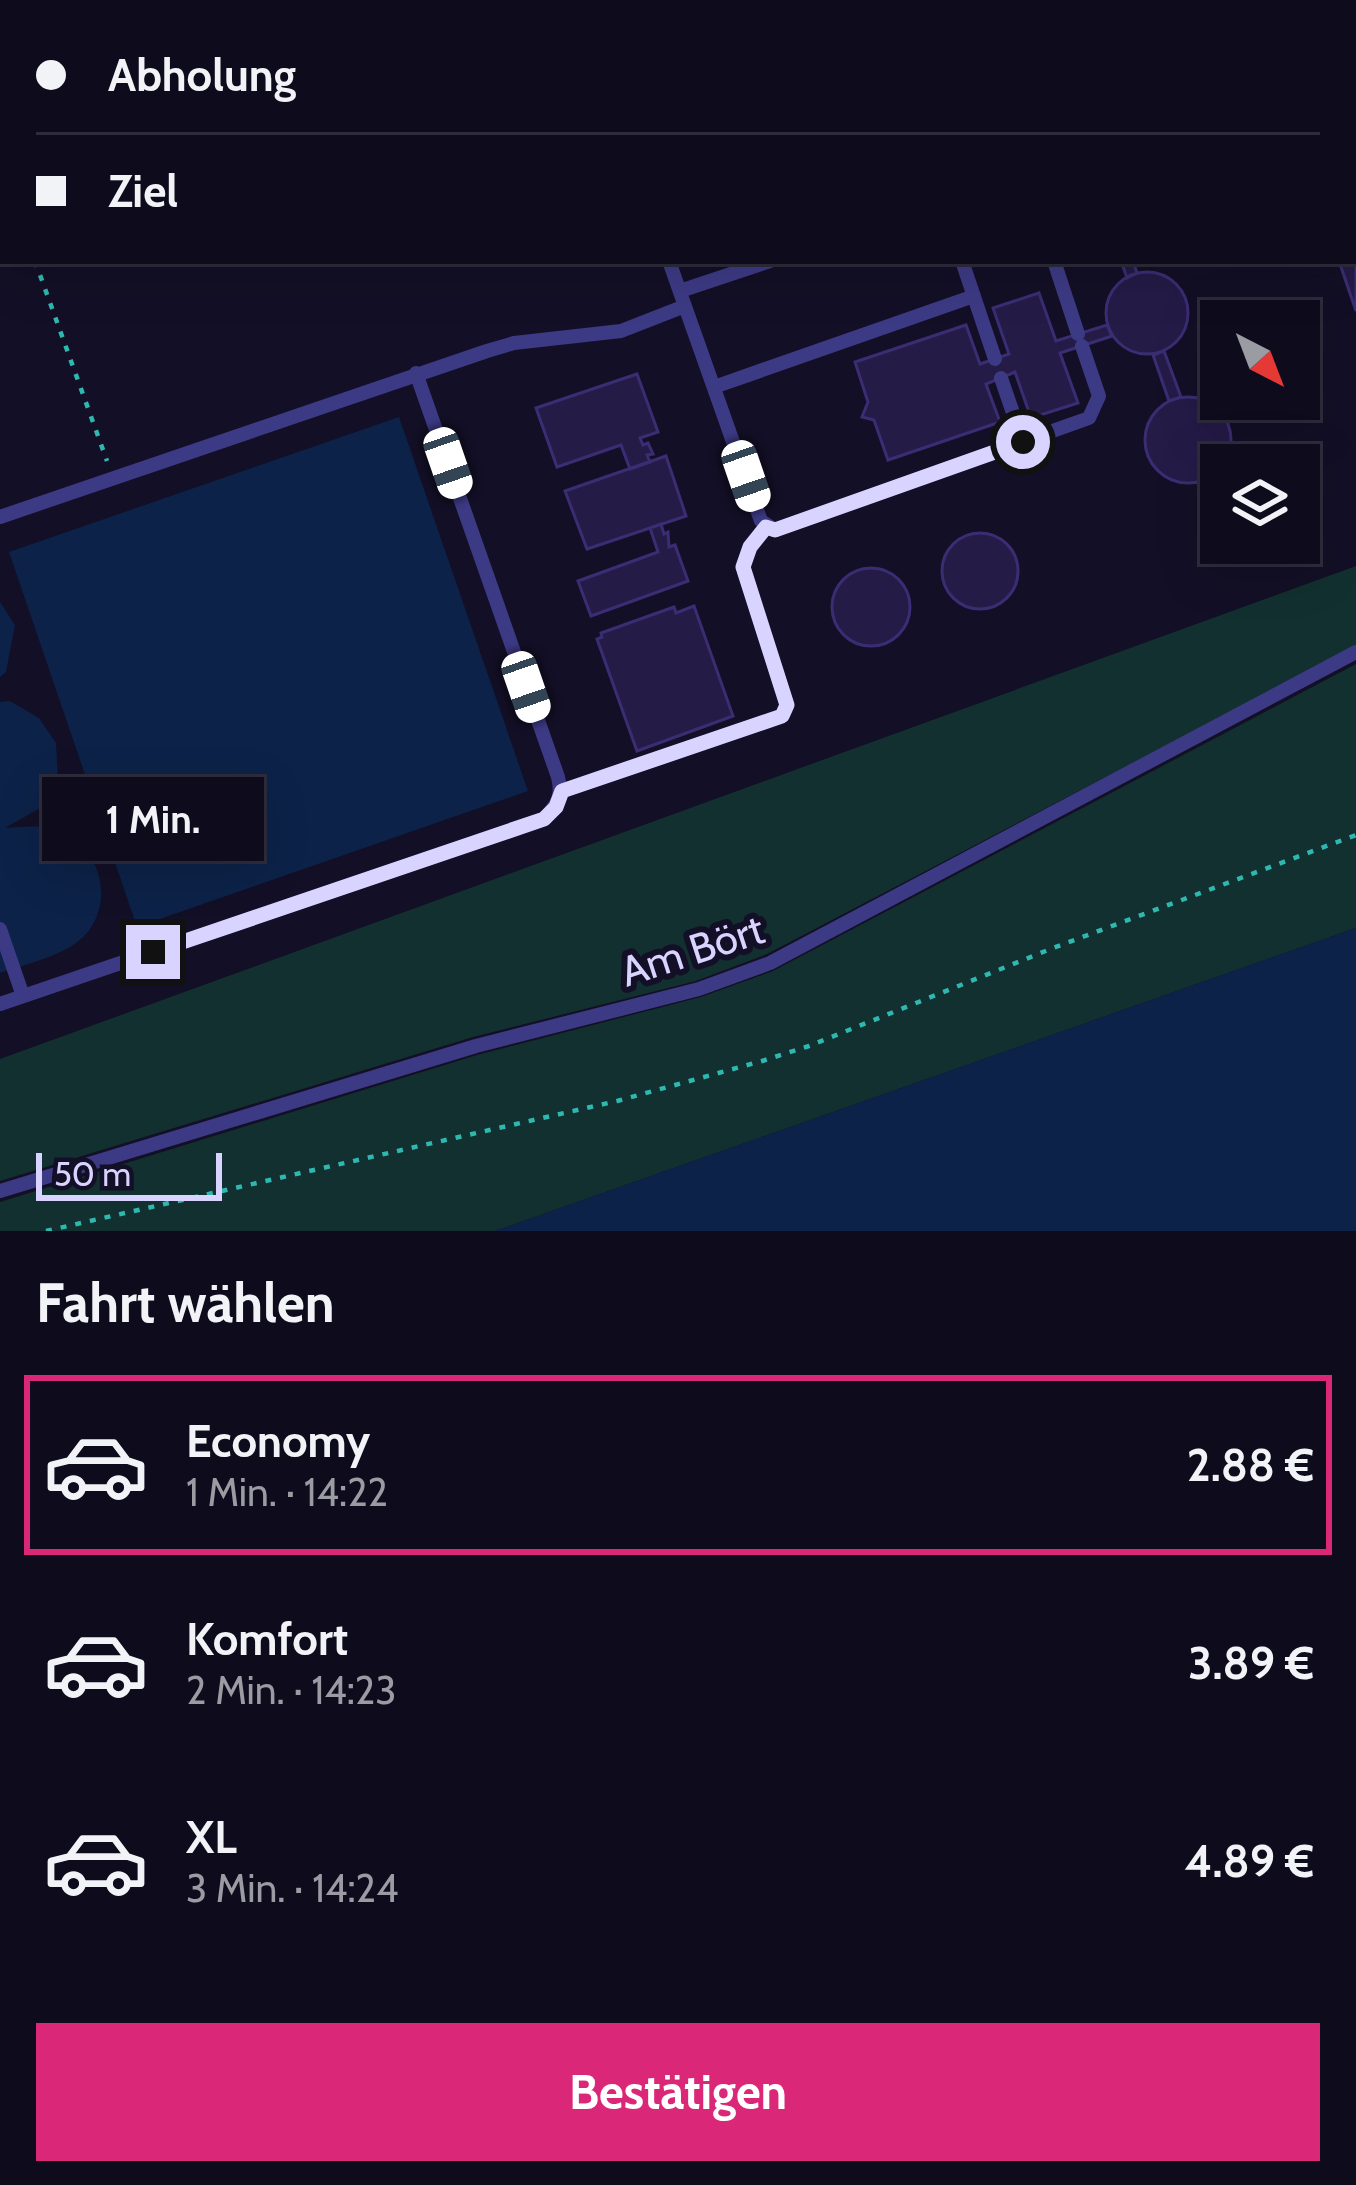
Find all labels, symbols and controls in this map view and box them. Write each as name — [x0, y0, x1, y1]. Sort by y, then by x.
text: Abholung — [108, 48, 296, 102]
text: Ziel — [108, 164, 178, 218]
north arrow — [1200, 300, 1320, 420]
map controls — [1200, 300, 1320, 564]
route start — [996, 415, 1050, 469]
car — [419, 423, 477, 503]
car — [717, 436, 775, 516]
button: layers — [1200, 444, 1320, 564]
car — [497, 647, 555, 727]
callout: 1 Min. — [42, 778, 264, 862]
text: 1 Min. — [106, 795, 200, 843]
street label: Am Bört — [614, 902, 770, 998]
route end — [126, 925, 180, 979]
scale bar — [36, 1147, 222, 1200]
text: 50 m — [54, 1154, 131, 1194]
text: Fahrt wählen — [36, 1270, 335, 1336]
icon: car — [42, 1411, 150, 1519]
text: Economy — [186, 1414, 370, 1468]
text: 2.88 € — [1187, 1438, 1314, 1492]
text: 1 Min. · 14:22 — [186, 1468, 388, 1516]
icon: car — [42, 1609, 150, 1717]
text: Komfort — [186, 1612, 348, 1666]
text: 3.89 € — [1188, 1636, 1314, 1690]
text: 2 Min. · 14:23 — [186, 1666, 396, 1714]
icon: car — [42, 1807, 150, 1915]
text: XL — [186, 1810, 237, 1864]
text: 4.89 € — [1185, 1834, 1314, 1888]
text: 3 Min. · 14:24 — [186, 1864, 399, 1912]
button: Bestätigen — [36, 2023, 1320, 2161]

